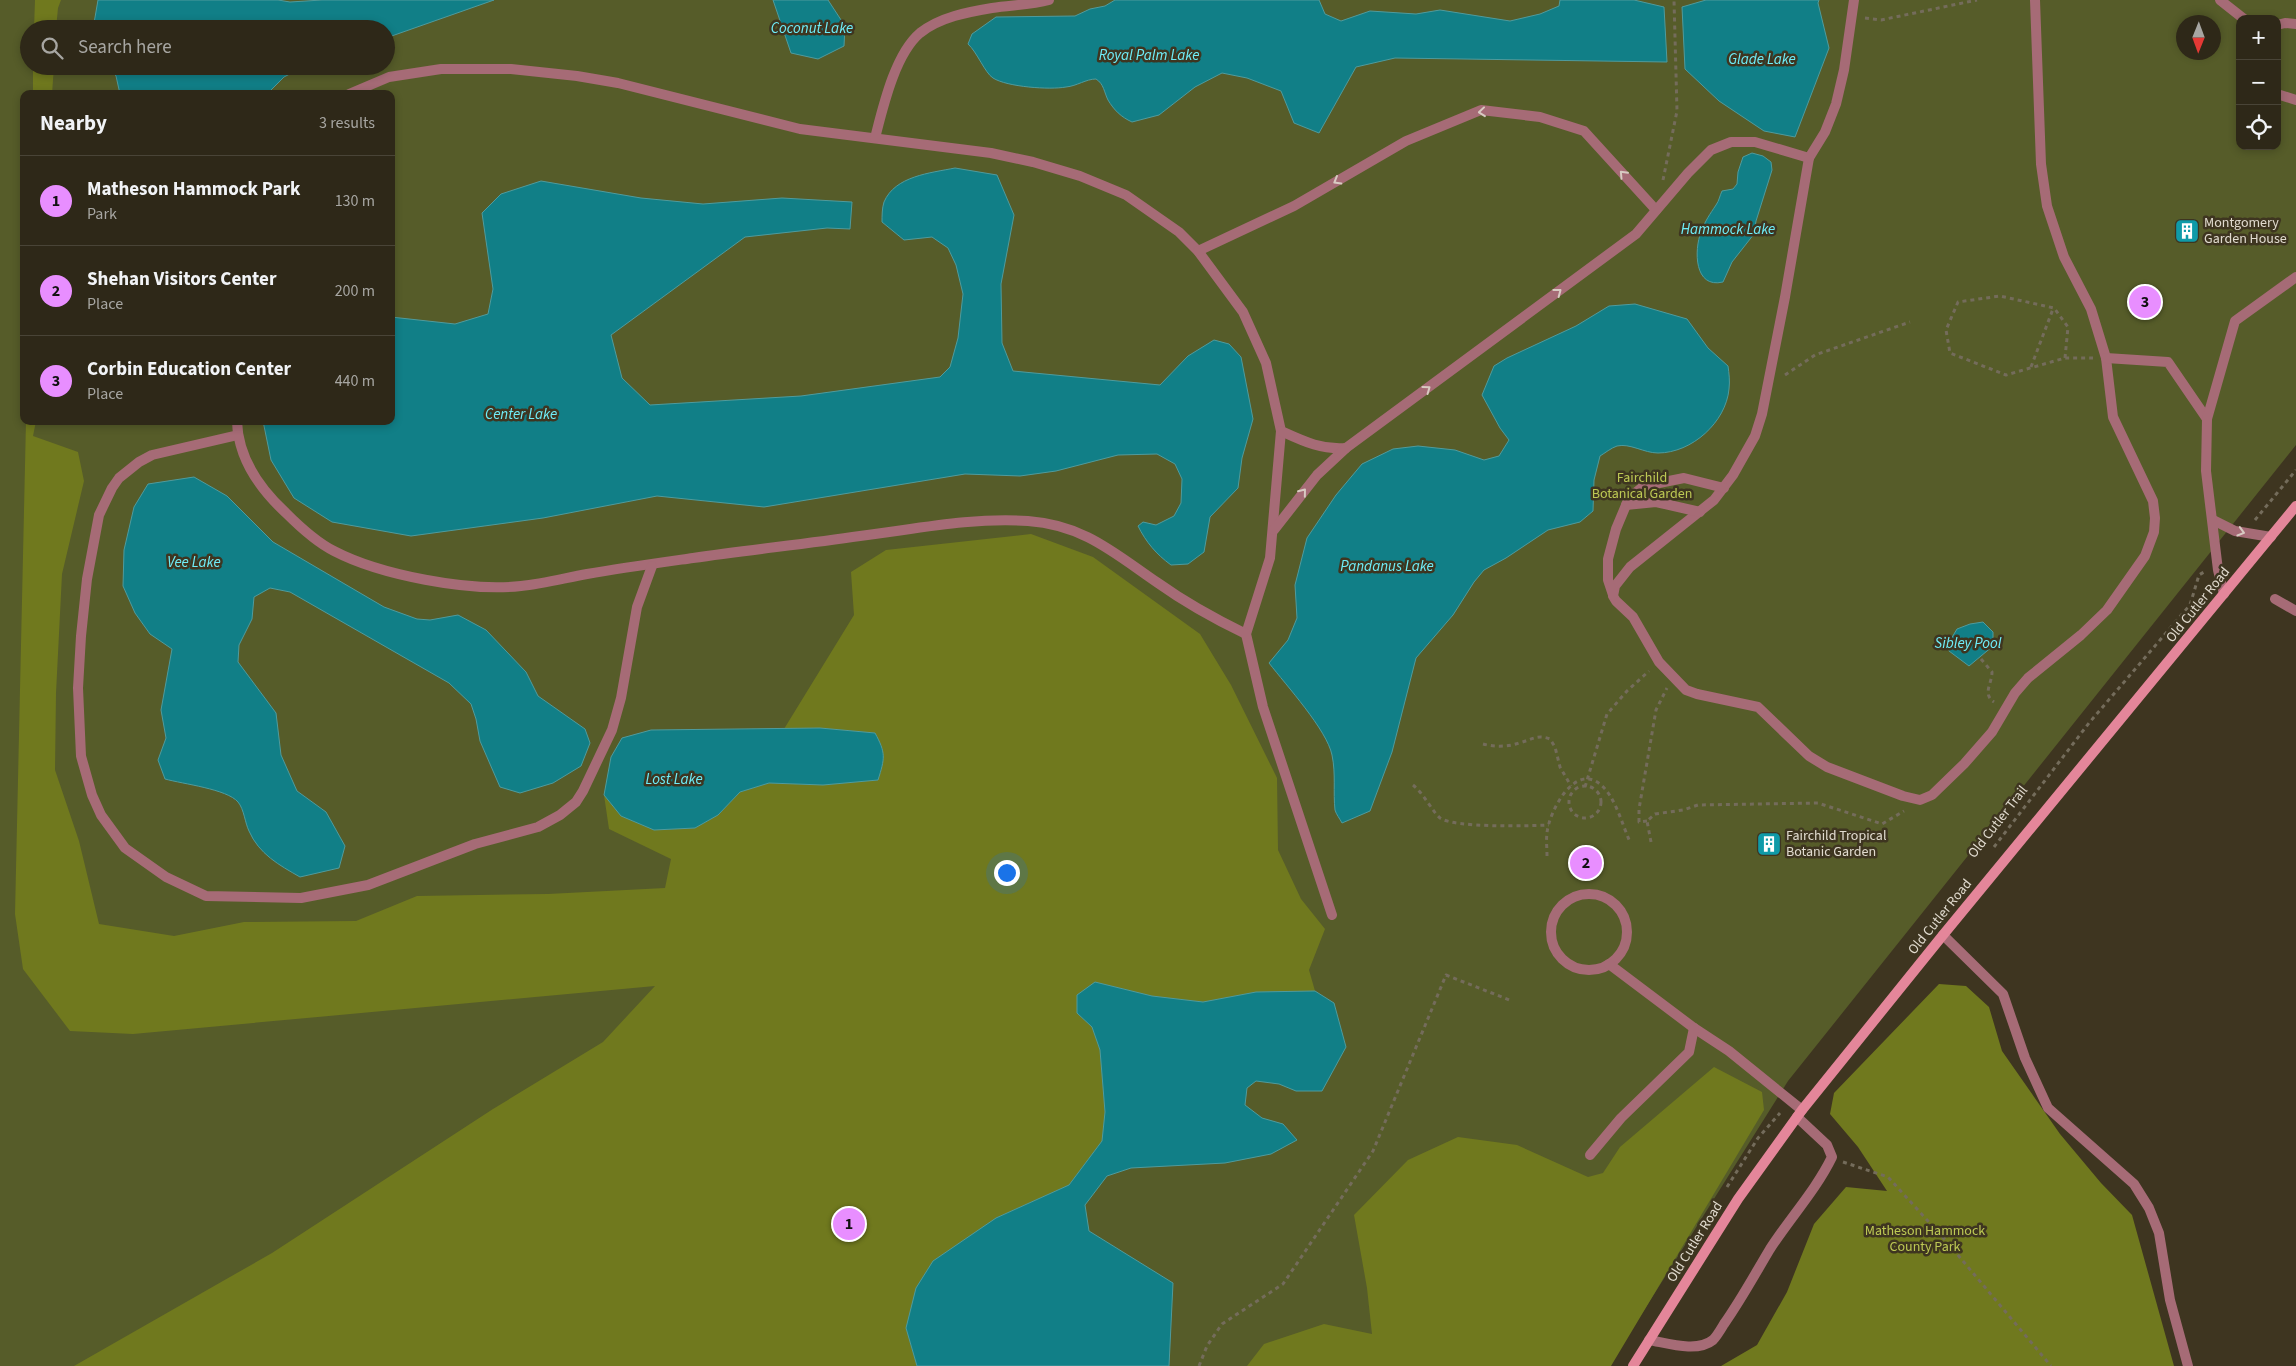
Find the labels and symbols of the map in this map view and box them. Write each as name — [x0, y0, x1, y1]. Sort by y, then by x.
north arrow — [2176, 15, 2221, 60]
water label: Coconut Lake — [771, 18, 853, 39]
water label: Royal Palm Lake — [1099, 45, 1199, 66]
water label: Glade Lake — [1728, 49, 1796, 70]
one-way arrow — [1478, 106, 1486, 117]
one-way arrow — [1620, 170, 1629, 179]
one-way arrow — [1333, 175, 1342, 185]
place label: Montgomery Garden House — [2204, 213, 2287, 249]
building icon: Montgomery Garden House — [2174, 218, 2200, 244]
water label: Hammock Lake — [1681, 219, 1775, 240]
pin: 3 — [2129, 283, 2161, 321]
one-way arrow — [1552, 289, 1562, 298]
one-way arrow — [1421, 386, 1430, 394]
water label: Center Lake — [485, 404, 557, 425]
park label: Fairchild Botanical Garden — [1592, 468, 1692, 504]
one-way arrow — [1297, 489, 1305, 498]
one-way arrow — [2236, 527, 2244, 537]
water label: Vee Lake — [167, 552, 221, 573]
water label: Pandanus Lake — [1340, 556, 1434, 577]
street label: Old Cutler Road — [2161, 563, 2235, 647]
water label: Sibley Pool — [1935, 633, 2002, 654]
water label: Lost Lake — [645, 769, 703, 790]
street label: Old Cutler Trail — [1963, 781, 2033, 863]
place label: Fairchild Tropical Botanic Garden — [1786, 826, 1887, 862]
building icon: Fairchild Tropical Botanic Garden — [1756, 831, 1782, 857]
pin: 2 — [1570, 844, 1602, 882]
your location — [994, 860, 1020, 886]
street label: Old Cutler Road — [1903, 875, 1977, 959]
street label: Old Cutler Road — [1662, 1198, 1728, 1286]
pin: 1 — [833, 1205, 865, 1243]
park label: Matheson Hammock County Park — [1865, 1221, 1985, 1257]

